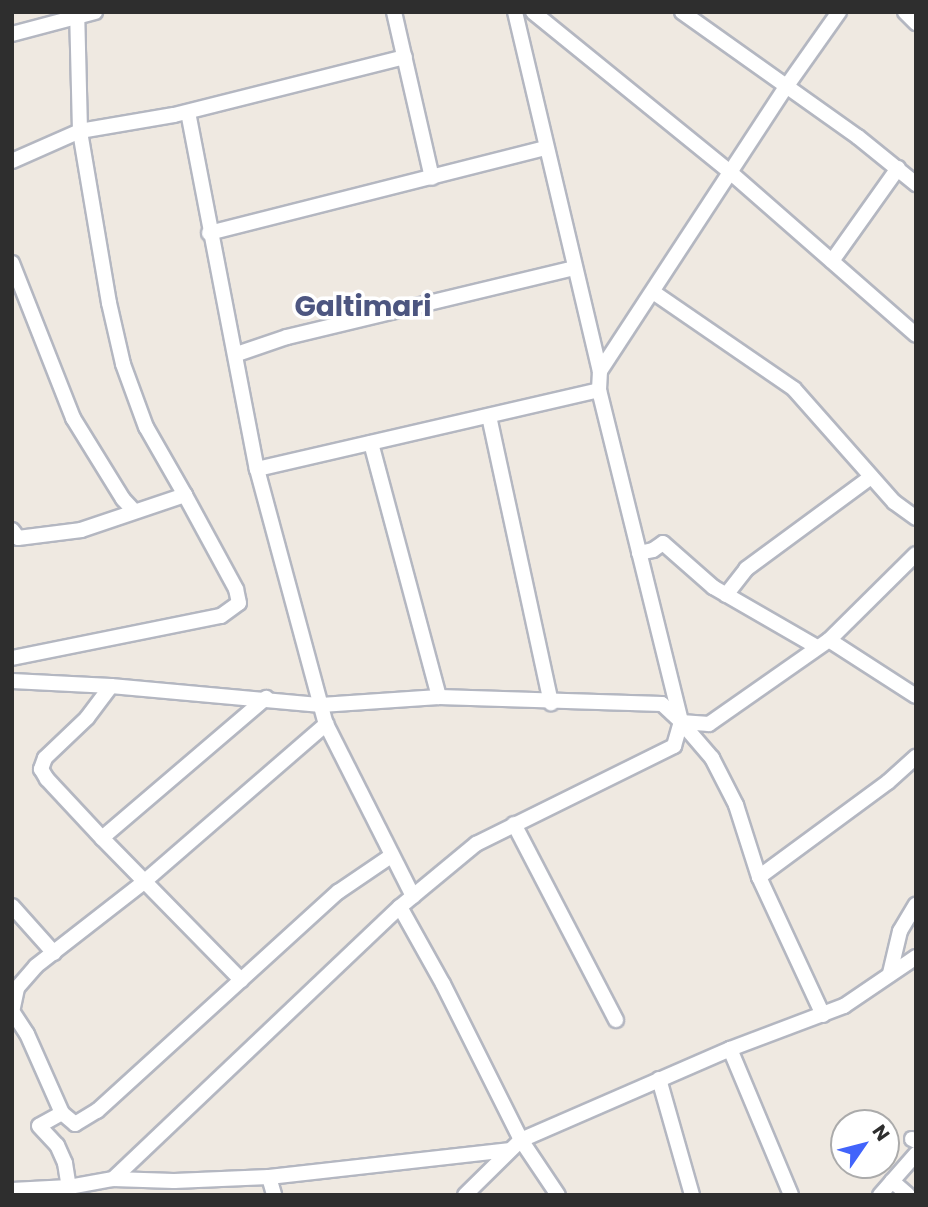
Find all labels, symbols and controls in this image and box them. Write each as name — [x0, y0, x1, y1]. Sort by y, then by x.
district label: Galtimari — [294, 290, 432, 324]
north arrow — [830, 1109, 900, 1179]
text: N — [866, 1119, 896, 1146]

